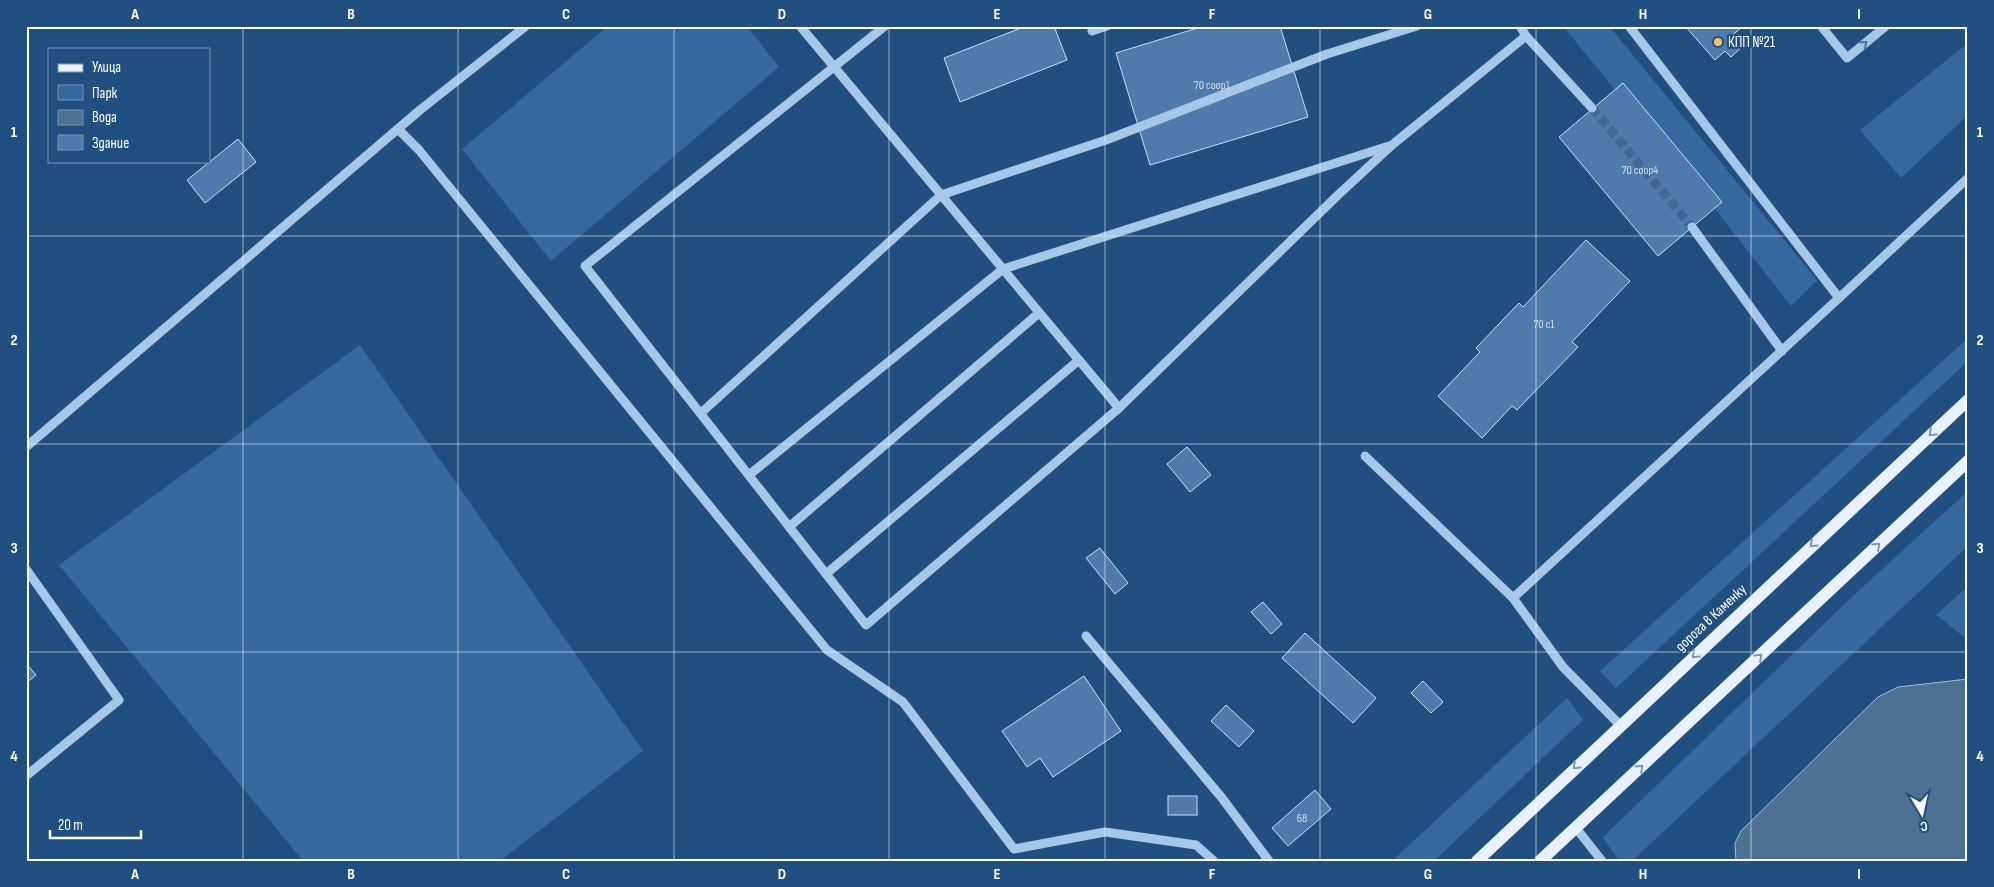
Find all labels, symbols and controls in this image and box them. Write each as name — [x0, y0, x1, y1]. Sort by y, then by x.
text: A — [130, 5, 139, 24]
text: B — [347, 5, 355, 24]
text: C — [562, 5, 570, 24]
text: D — [778, 5, 786, 24]
text: E — [994, 5, 1001, 24]
text: F — [1209, 5, 1216, 24]
text: G — [1424, 5, 1432, 24]
text: H — [1639, 5, 1647, 24]
text: I — [1857, 5, 1861, 24]
place label: КПП №21 — [1728, 33, 1776, 52]
marker: КПП №21 — [1712, 36, 1724, 48]
one-way arrow — [1858, 42, 1867, 50]
legend — [48, 48, 210, 162]
text: Улица — [92, 58, 121, 77]
house number: 70 соор1 — [1194, 78, 1231, 93]
text: Парк — [92, 84, 118, 103]
text: Вода — [92, 108, 117, 127]
text: 1 — [11, 123, 18, 142]
text: 1 — [1977, 123, 1984, 142]
text: Здание — [92, 134, 129, 153]
house number: 70 соор4 — [1622, 163, 1658, 178]
house number: 70 с1 — [1533, 317, 1555, 332]
text: 2 — [10, 331, 18, 350]
text: 2 — [1976, 331, 1984, 350]
one-way arrow — [1929, 427, 1938, 436]
one-way arrow — [1810, 538, 1819, 547]
text: 3 — [10, 539, 18, 558]
text: 3 — [1976, 539, 1984, 558]
one-way arrow — [1872, 543, 1881, 552]
street label: дорога в Каменку — [1671, 580, 1751, 656]
one-way arrow — [1691, 649, 1700, 658]
one-way arrow — [1753, 654, 1762, 663]
text: 4 — [10, 747, 18, 766]
text: 4 — [1976, 747, 1984, 766]
one-way arrow — [1573, 760, 1582, 769]
one-way arrow — [1634, 765, 1643, 774]
north arrow — [1896, 790, 1946, 840]
scale bar — [50, 807, 141, 839]
house number: 68 — [1297, 811, 1307, 826]
text: 20 m — [58, 816, 83, 835]
text: С — [1919, 817, 1929, 835]
text: A — [130, 865, 139, 884]
text: B — [347, 865, 355, 884]
text: C — [562, 865, 570, 884]
text: D — [778, 865, 786, 884]
text: E — [994, 865, 1001, 884]
text: F — [1209, 865, 1216, 884]
text: G — [1424, 865, 1432, 884]
text: H — [1639, 865, 1647, 884]
text: I — [1857, 865, 1861, 884]

